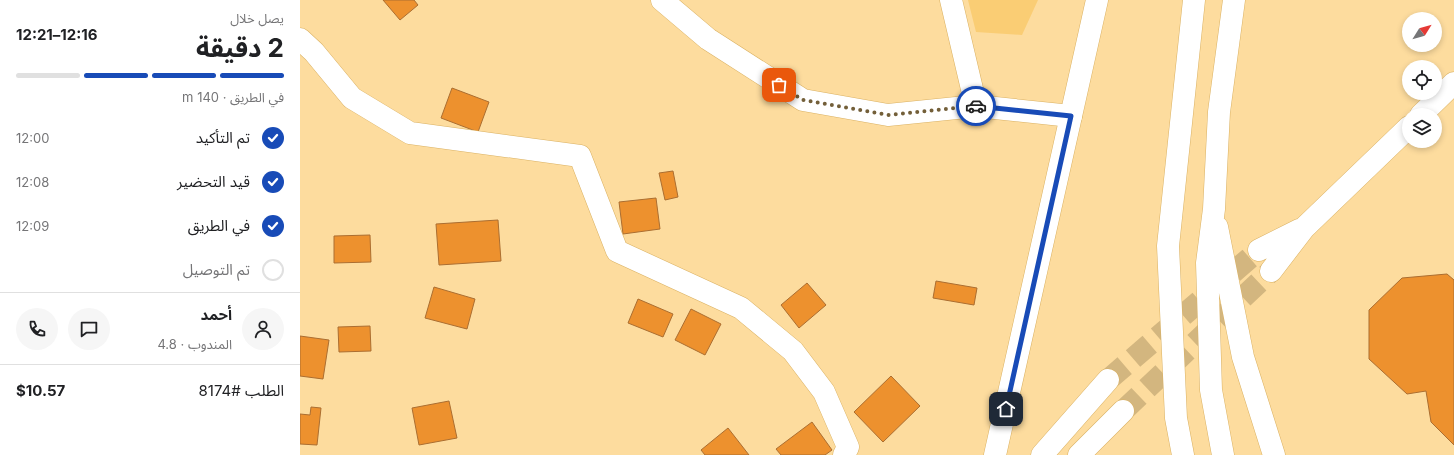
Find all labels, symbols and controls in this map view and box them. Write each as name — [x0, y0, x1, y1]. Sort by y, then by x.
text: يصل خلال — [230, 10, 284, 26]
north arrow — [1402, 12, 1442, 52]
map controls — [1402, 12, 1442, 148]
text: 12:16–12:21 — [16, 25, 97, 44]
text: 2 دقيقة — [196, 32, 284, 63]
button: locate — [1402, 60, 1442, 100]
pin — [762, 68, 796, 102]
icon: bag — [768, 74, 790, 96]
courier — [956, 86, 996, 126]
text: في الطريق · 140 m — [182, 89, 284, 105]
icon: car — [965, 95, 987, 117]
button: layers — [1402, 108, 1442, 148]
icon: check — [262, 127, 284, 149]
text: تم التأكيد — [196, 128, 250, 147]
text: 12:00 — [16, 130, 49, 146]
icon: check — [262, 171, 284, 193]
text: قيد التحضير — [177, 172, 250, 191]
text: 12:08 — [16, 174, 49, 190]
icon: check — [262, 215, 284, 237]
text: في الطريق — [188, 216, 250, 235]
text: 12:09 — [16, 218, 49, 234]
text: تم التوصيل — [183, 260, 250, 279]
text: أحمد — [201, 305, 232, 324]
button: phone — [16, 308, 58, 350]
button: chat — [68, 308, 110, 350]
button: person — [242, 308, 284, 350]
text: المندوب · 4.8 — [157, 336, 232, 352]
text: $10.57 — [16, 381, 65, 400]
text: الطلب #8174 — [199, 381, 284, 400]
pin — [989, 392, 1023, 426]
icon: home — [995, 398, 1017, 420]

